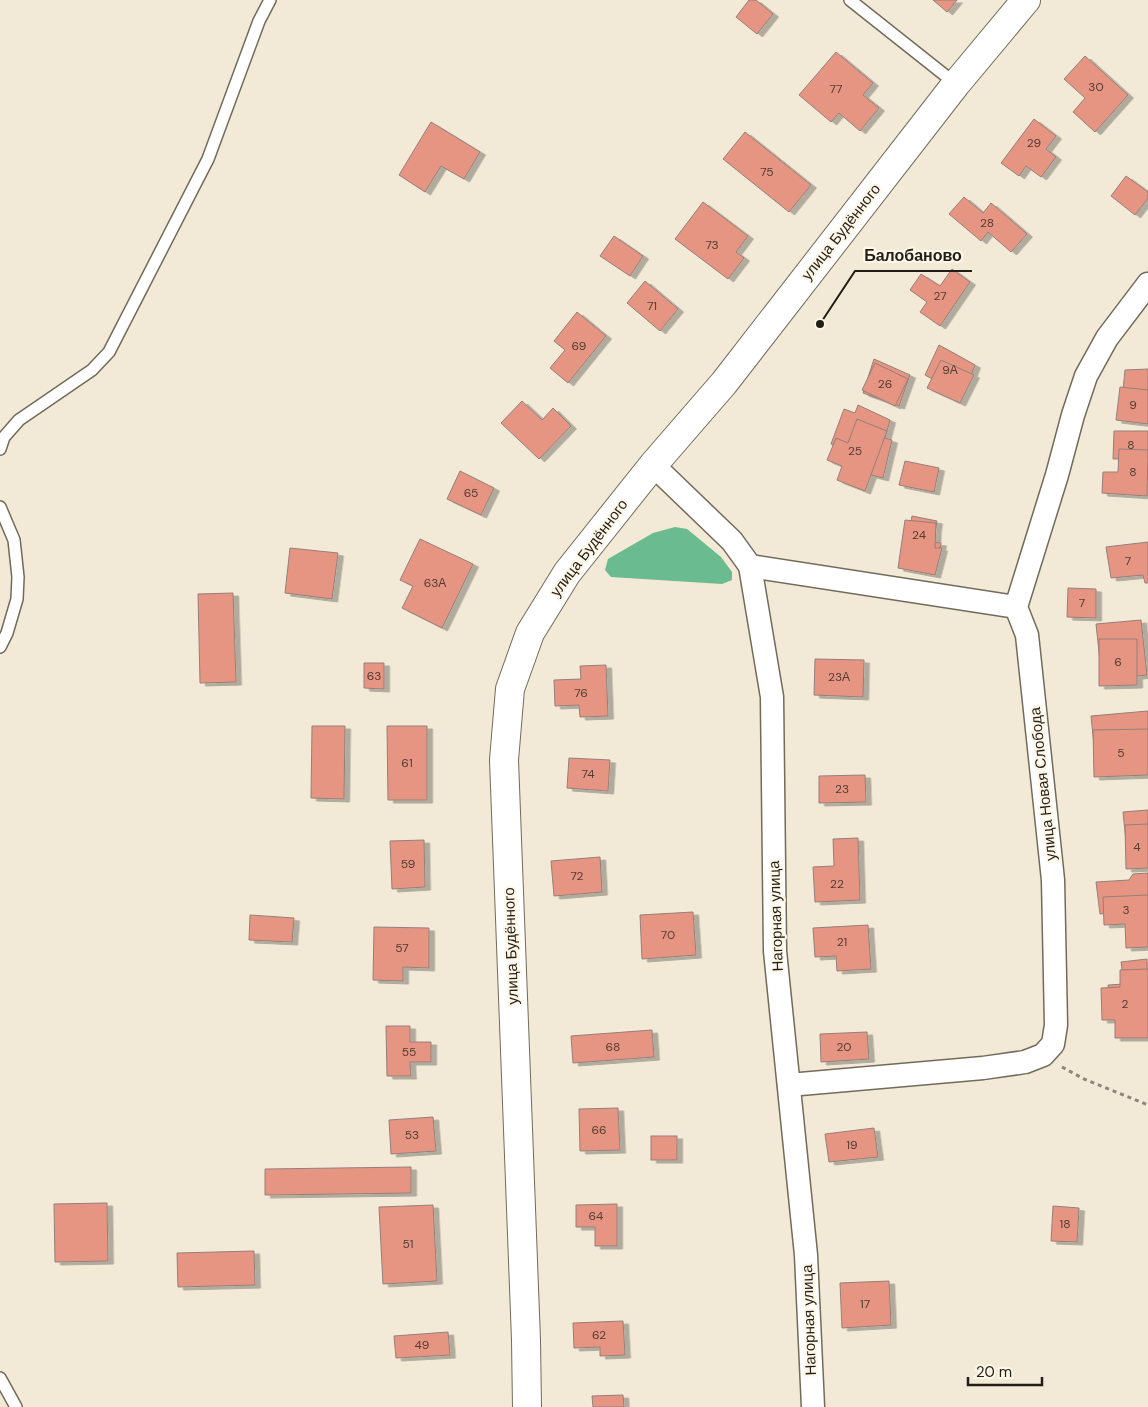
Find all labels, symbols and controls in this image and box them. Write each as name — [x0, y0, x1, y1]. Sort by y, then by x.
house number: 30 — [1088, 79, 1104, 95]
house number: 77 — [830, 81, 842, 97]
house number: 29 — [1027, 135, 1041, 151]
house number: 75 — [760, 164, 774, 180]
street label: улица Будённого — [797, 180, 885, 284]
house number: 28 — [980, 215, 994, 231]
house number: 73 — [705, 237, 719, 253]
callout: Балобаново — [855, 240, 972, 271]
text: Балобаново — [864, 245, 962, 266]
house number: 27 — [933, 288, 947, 304]
house number: 71 — [647, 298, 657, 314]
house number: 69 — [572, 338, 586, 354]
house number: 9А — [942, 362, 958, 378]
house number: 26 — [878, 376, 892, 392]
house number: 9 — [1129, 397, 1137, 413]
house number: 8 — [1127, 437, 1135, 453]
house number: 25 — [848, 443, 862, 459]
house number: 8 — [1129, 464, 1137, 480]
house number: 65 — [464, 485, 478, 501]
street label: улица Будённого — [546, 495, 632, 601]
house number: 24 — [912, 527, 926, 543]
house number: 7 — [1125, 553, 1131, 569]
house number: 63А — [424, 575, 446, 591]
house number: 7 — [1079, 595, 1085, 611]
house number: 6 — [1114, 654, 1122, 670]
house number: 63 — [367, 668, 381, 684]
house number: 23А — [828, 669, 850, 685]
house number: 76 — [574, 685, 588, 701]
street label: улица Новая Слобода — [1025, 706, 1061, 862]
house number: 5 — [1117, 745, 1125, 761]
house number: 61 — [401, 755, 413, 771]
house number: 74 — [582, 766, 594, 782]
house number: 23 — [835, 781, 849, 797]
house number: 4 — [1133, 839, 1141, 855]
house number: 59 — [401, 856, 415, 872]
street label: Нагорная улица — [764, 860, 788, 972]
house number: 72 — [570, 868, 584, 884]
house number: 22 — [830, 876, 844, 892]
street label: улица Будённого — [499, 887, 523, 1005]
house number: 3 — [1122, 902, 1130, 918]
house number: 70 — [661, 927, 675, 943]
house number: 21 — [837, 934, 847, 950]
house number: 57 — [395, 940, 409, 956]
house number: 2 — [1122, 996, 1129, 1012]
house number: 68 — [606, 1039, 620, 1055]
house number: 20 — [836, 1039, 852, 1055]
house number: 55 — [402, 1044, 416, 1060]
house number: 66 — [591, 1122, 607, 1138]
house number: 53 — [405, 1127, 419, 1143]
house number: 19 — [846, 1137, 858, 1153]
house number: 64 — [589, 1208, 603, 1224]
house number: 18 — [1059, 1216, 1071, 1232]
house number: 51 — [402, 1236, 414, 1252]
street label: Нагорная улица — [797, 1264, 821, 1376]
house number: 17 — [860, 1296, 870, 1312]
house number: 62 — [592, 1327, 606, 1343]
house number: 49 — [415, 1337, 429, 1353]
scale bar — [968, 1354, 1042, 1386]
text: 20 m — [976, 1362, 1012, 1382]

